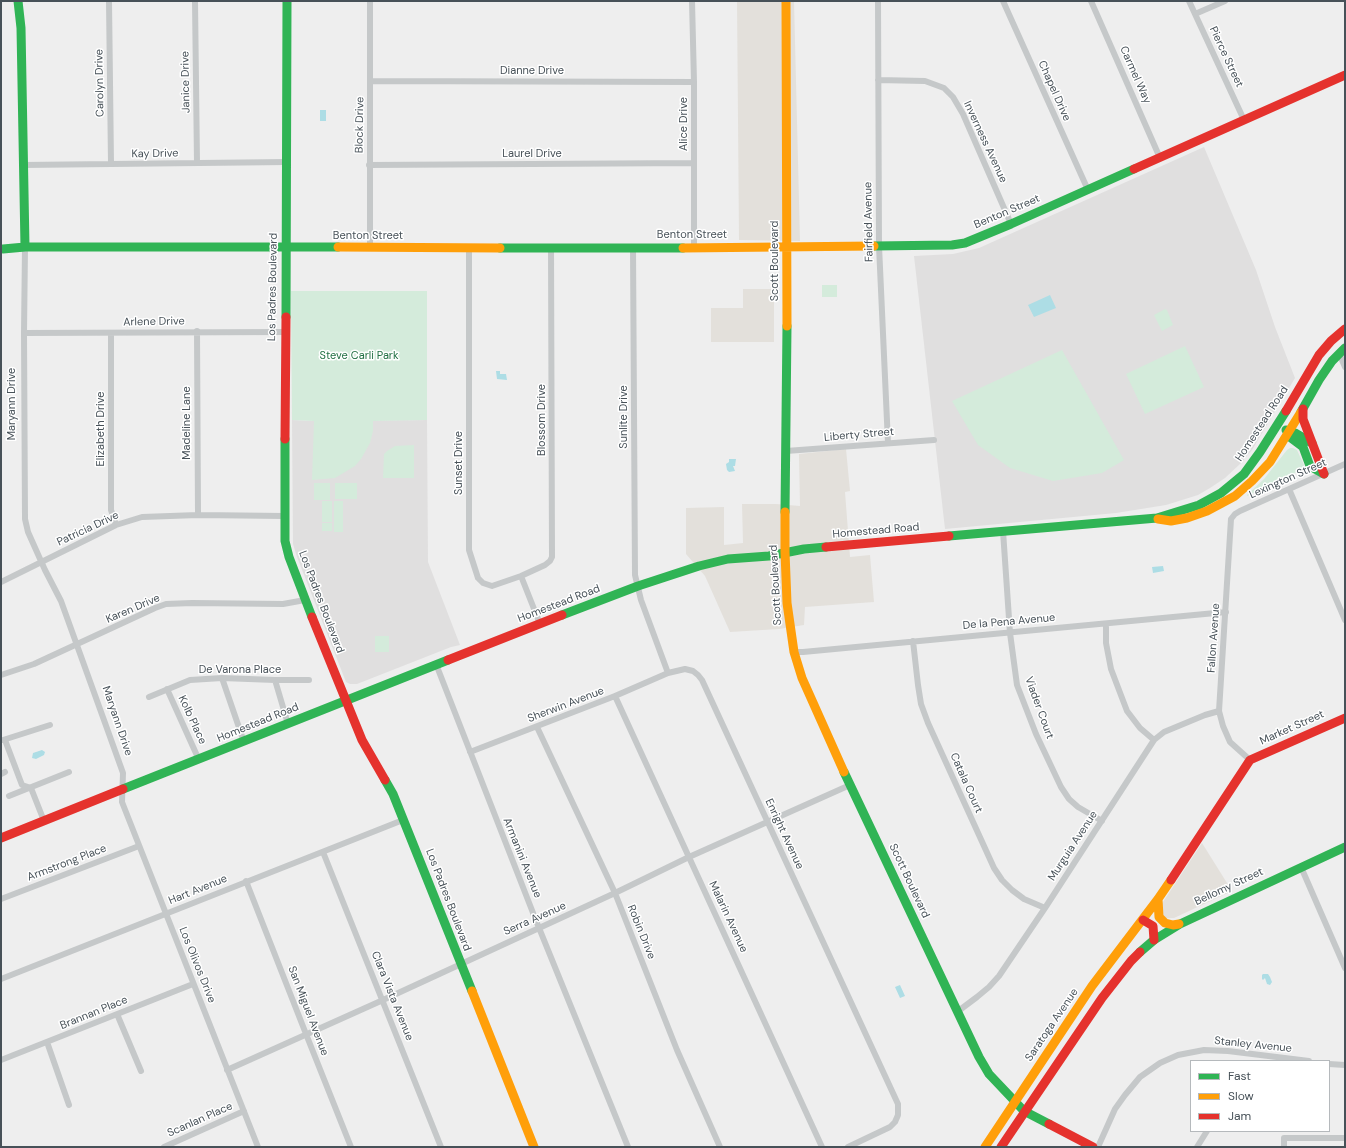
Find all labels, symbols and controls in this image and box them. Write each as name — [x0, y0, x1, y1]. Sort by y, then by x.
street label: Pierce Street — [1206, 24, 1246, 90]
street label: Carmel Way — [1116, 44, 1154, 106]
street label: Carolyn Drive — [93, 49, 107, 117]
street label: Janice Drive — [179, 51, 193, 113]
street label: Chapel Drive — [1035, 59, 1073, 123]
street label: Dianne Drive — [500, 64, 564, 78]
street label: Block Drive — [353, 97, 367, 153]
street label: Alice Drive — [677, 97, 691, 151]
street label: Inverness Avenue — [960, 99, 1010, 185]
street label: Kay Drive — [131, 147, 179, 161]
street label: Laurel Drive — [502, 147, 562, 161]
street label: Fairfield Avenue — [862, 182, 876, 262]
street label: Benton Street — [972, 192, 1042, 232]
street label: Scott Boulevard — [768, 221, 782, 301]
street label: Benton Street — [657, 228, 727, 242]
street label: Benton Street — [333, 229, 403, 243]
street label: Los Padres Boulevard — [265, 233, 281, 341]
street label: Arlene Drive — [123, 315, 185, 329]
park label: Steve Carli Park — [320, 349, 398, 363]
street label: Maryann Drive — [5, 368, 19, 440]
street label: Blossom Drive — [535, 384, 549, 456]
street label: Homestead Road — [1233, 384, 1291, 464]
street label: Sunlite Drive — [617, 385, 631, 449]
street label: Madeline Lane — [180, 386, 194, 460]
street label: Elizabeth Drive — [94, 392, 108, 466]
street label: Liberty Street — [823, 425, 895, 445]
street label: Sunset Drive — [452, 431, 466, 495]
street label: Lexington Street — [1247, 456, 1329, 502]
street label: Patricia Drive — [55, 509, 121, 549]
street label: Homestead Road — [832, 521, 920, 541]
street label: Scott Boulevard — [767, 544, 785, 626]
street label: Los Padres Boulevard — [295, 549, 347, 655]
street label: Homestead Road — [516, 582, 602, 626]
street label: Karen Drive — [104, 592, 162, 626]
street label: Fallon Avenue — [1205, 603, 1223, 673]
street label: De la Pena Avenue — [962, 611, 1056, 633]
street label: De Varona Place — [199, 663, 281, 677]
street label: Viader Court — [1022, 675, 1056, 741]
street label: Maryann Drive — [99, 684, 135, 758]
street label: Sherwin Avenue — [526, 684, 606, 726]
street label: Kolb Place — [175, 694, 209, 746]
street label: Homestead Road — [215, 701, 301, 745]
street label: Market Street — [1258, 708, 1326, 748]
street label: Catala Court — [947, 751, 985, 815]
street label: Enright Avenue — [762, 797, 806, 871]
street label: Murguia Avenue — [1045, 808, 1101, 884]
street label: Armanini Avenue — [500, 816, 544, 900]
street label: Armstrong Place — [25, 842, 109, 884]
street label: Scott Boulevard — [886, 842, 932, 920]
street label: Los Padres Boulevard — [422, 847, 474, 953]
street label: Bellomy Street — [1193, 865, 1265, 909]
street label: Hart Avenue — [167, 872, 229, 908]
street label: Malarin Avenue — [706, 879, 750, 955]
street label: Serra Avenue — [502, 899, 568, 939]
street label: Robin Drive — [624, 903, 658, 961]
street label: Los Olivos Drive — [176, 925, 218, 1005]
street label: Clara Vista Avenue — [368, 949, 416, 1043]
street label: San Miguel Avenue — [285, 964, 331, 1058]
street label: Saratoga Avenue — [1023, 986, 1081, 1064]
street label: Brannan Place — [58, 993, 130, 1033]
street label: Stanley Avenue — [1214, 1034, 1292, 1056]
legend — [1190, 1060, 1330, 1132]
text: Fast — [1228, 1068, 1251, 1084]
text: Slow — [1228, 1088, 1254, 1104]
street label: Scanlan Place — [165, 1100, 235, 1140]
text: Jam — [1228, 1108, 1251, 1124]

